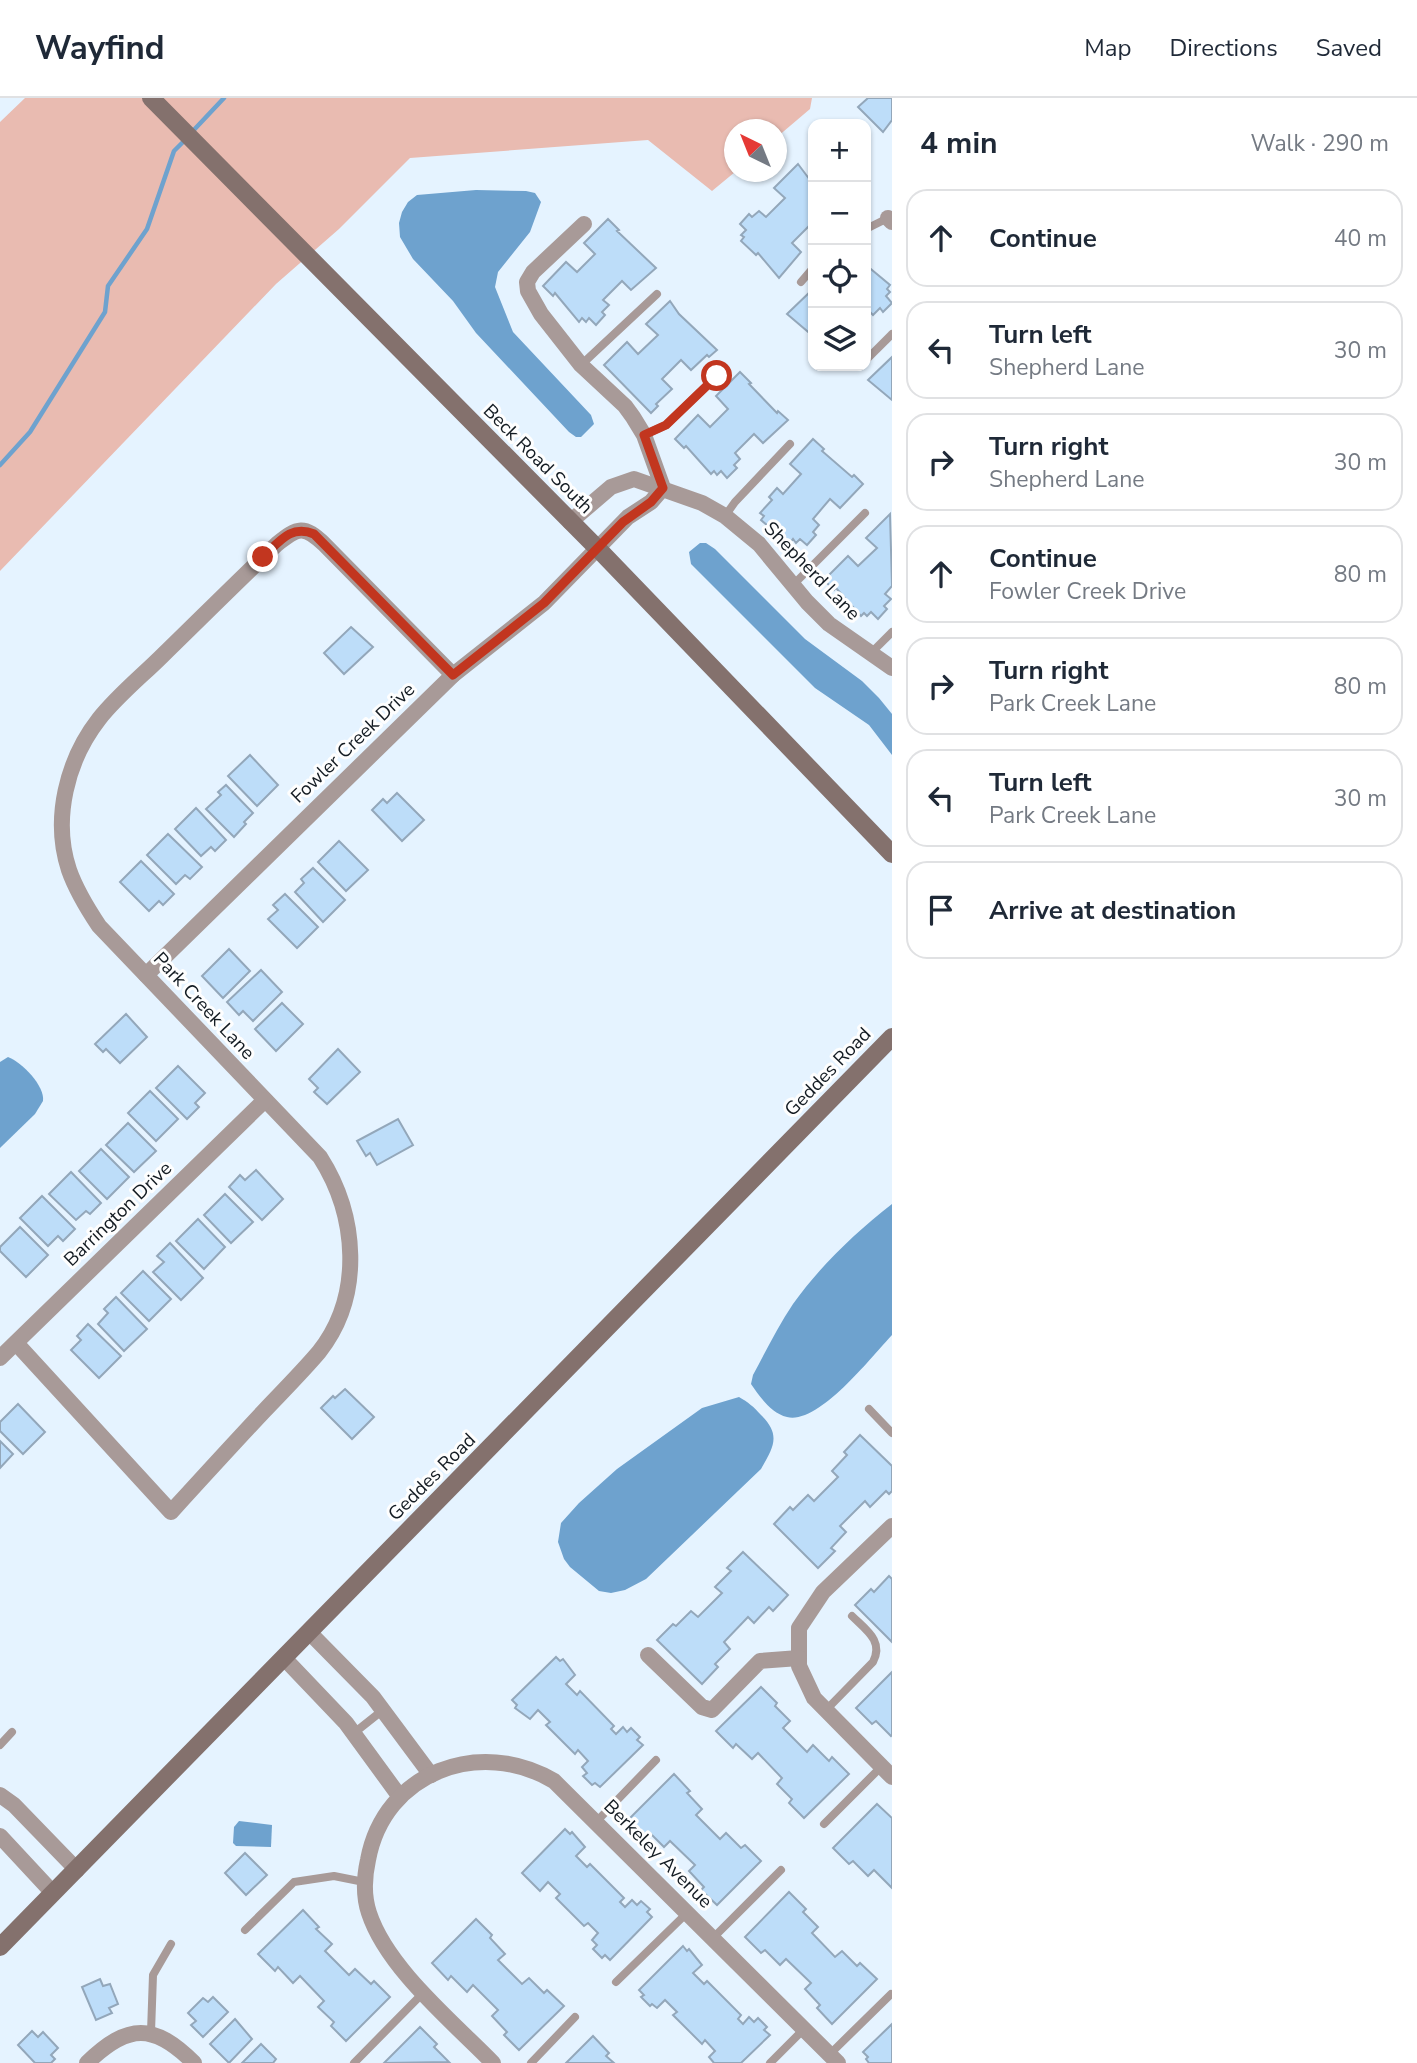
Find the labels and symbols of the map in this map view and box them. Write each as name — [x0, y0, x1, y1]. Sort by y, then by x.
north arrow — [724, 119, 787, 182]
route start — [701, 360, 732, 391]
street label: Beck Road South — [477, 398, 599, 520]
street label: Shepherd Lane — [758, 516, 866, 626]
route end — [247, 541, 278, 572]
street label: Fowler Creek Drive — [285, 677, 421, 809]
street label: Park Creek Lane — [147, 947, 261, 1065]
street label: Geddes Road — [779, 1022, 877, 1122]
street label: Barrington Drive — [58, 1156, 178, 1272]
street label: Geddes Road — [382, 1427, 482, 1527]
street label: Berkeley Avenue — [598, 1794, 718, 1914]

